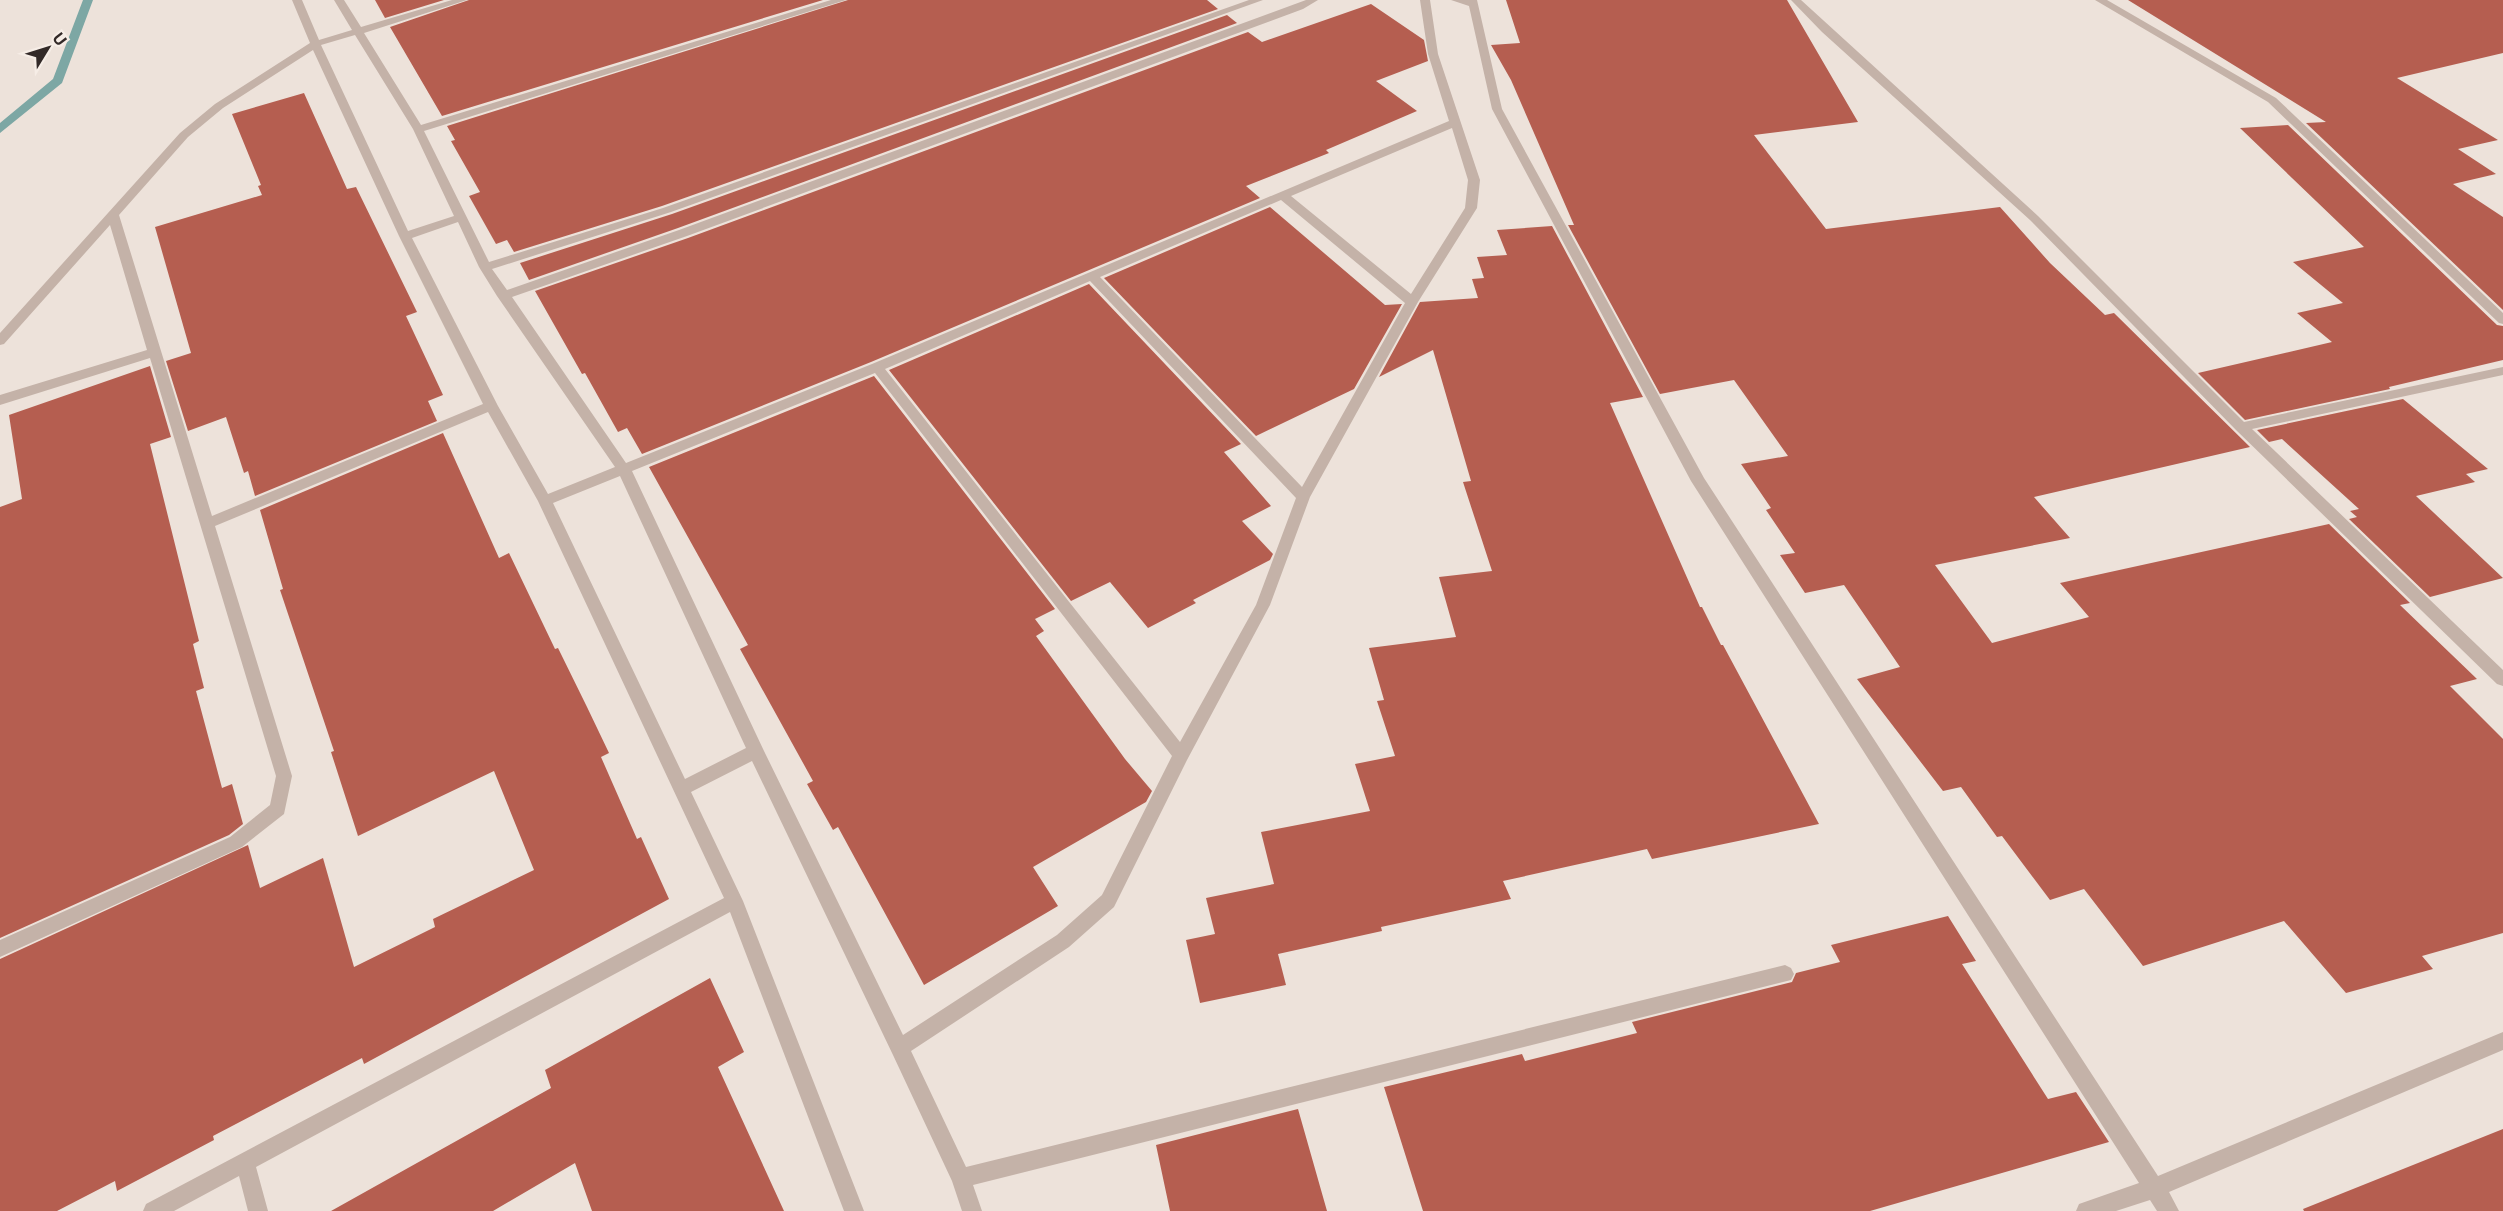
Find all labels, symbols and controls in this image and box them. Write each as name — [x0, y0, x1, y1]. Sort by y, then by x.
north arrow — [18, 18, 78, 78]
text: U — [48, 29, 70, 49]

